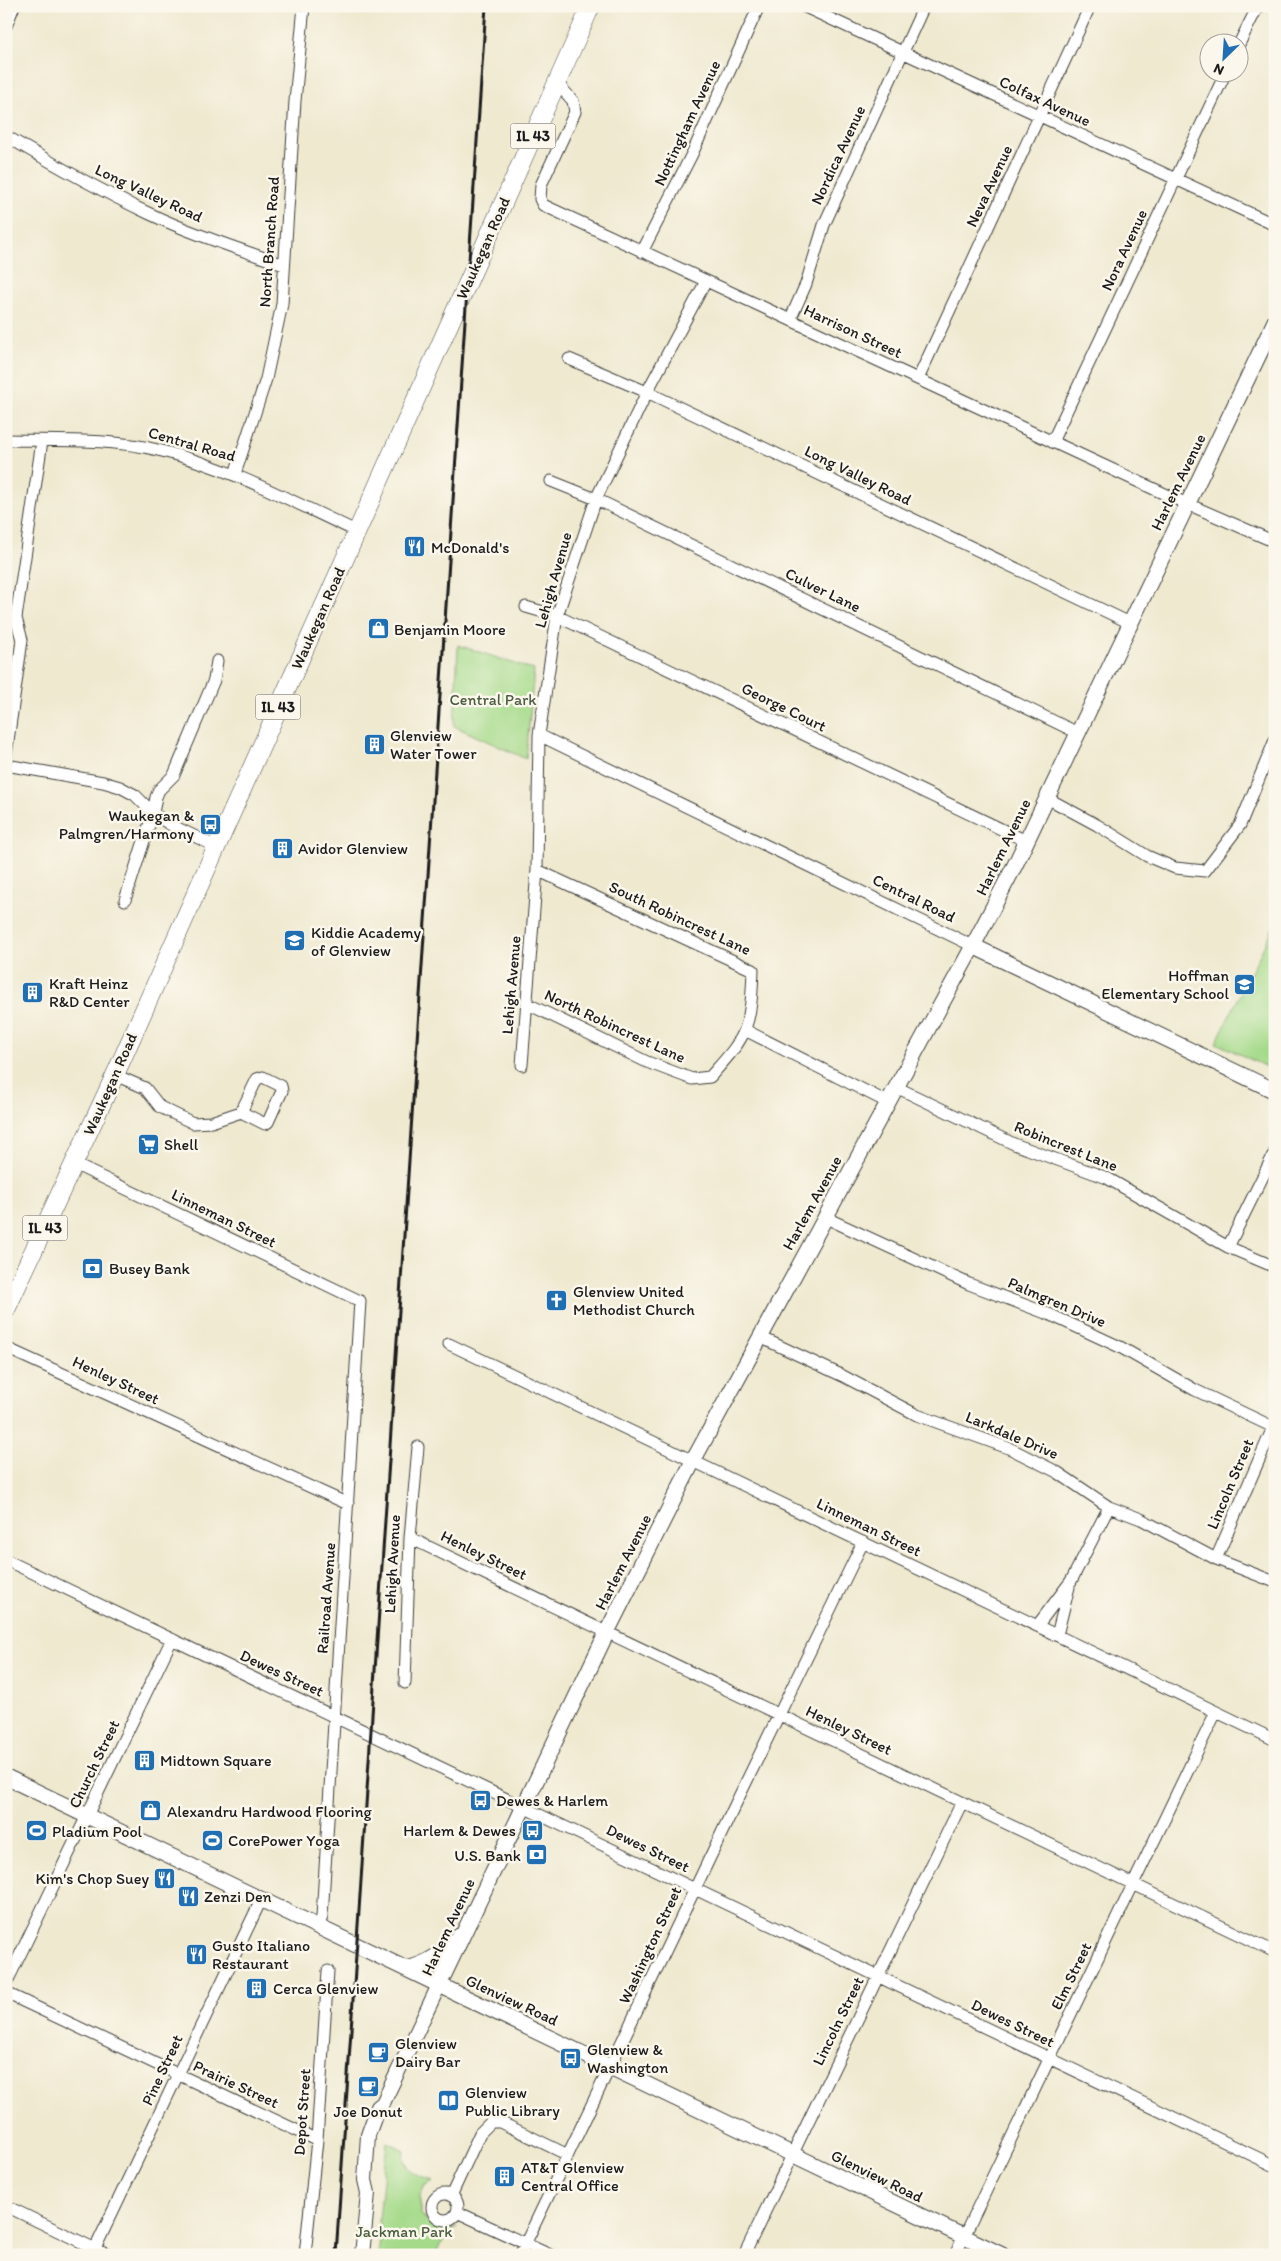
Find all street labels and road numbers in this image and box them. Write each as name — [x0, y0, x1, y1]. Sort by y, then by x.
street label: Nottingham Avenue — [650, 57, 725, 189]
street label: Colfax Avenue — [996, 72, 1094, 130]
street label: Nordica Avenue — [807, 102, 869, 208]
road number: IL 43 — [510, 124, 556, 148]
street label: Neva Avenue — [962, 142, 1016, 230]
street label: Long Valley Road — [92, 160, 206, 226]
street label: North Branch Road — [255, 175, 283, 308]
street label: Waukegan Road — [452, 194, 514, 302]
street label: Nora Avenue — [1097, 206, 1151, 294]
street label: Harrison Street — [801, 300, 905, 362]
street label: Central Road — [146, 422, 238, 466]
street label: Harlem Avenue — [1146, 431, 1210, 533]
street label: Long Valley Road — [801, 441, 915, 509]
street label: Lehigh Avenue — [530, 530, 576, 630]
street label: Waukegan Road — [287, 564, 349, 672]
street label: Culver Lane — [782, 564, 864, 616]
street label: George Court — [738, 678, 830, 736]
road number: IL 43 — [256, 694, 300, 720]
street label: Harlem Avenue — [971, 796, 1035, 898]
street label: Central Road — [869, 870, 959, 926]
street label: South Robincrest Lane — [606, 877, 754, 959]
street label: Lehigh Avenue — [497, 935, 525, 1035]
street label: North Robincrest Lane — [541, 985, 689, 1067]
street label: Waukegan Road — [79, 1030, 141, 1138]
street label: Robincrest Lane — [1011, 1117, 1121, 1175]
street label: Harlem Avenue — [778, 1152, 846, 1254]
street label: Linneman Street — [168, 1184, 280, 1252]
road number: IL 43 — [22, 1216, 68, 1240]
street label: Palmgren Drive — [1005, 1273, 1109, 1331]
street label: Henley Street — [70, 1352, 162, 1408]
street label: Larkdale Drive — [963, 1407, 1061, 1463]
street label: Lincoln Street — [1202, 1436, 1258, 1532]
street label: Linneman Street — [813, 1493, 925, 1561]
street label: Harlem Avenue — [591, 1511, 655, 1613]
street label: Lehigh Avenue — [380, 1514, 404, 1614]
street label: Henley Street — [438, 1526, 530, 1584]
street label: Railroad Avenue — [313, 1542, 339, 1654]
street label: Dewes Street — [237, 1645, 327, 1701]
street label: Henley Street — [803, 1701, 895, 1759]
street label: Church Street — [64, 1717, 124, 1811]
street label: Dewes Street — [603, 1820, 693, 1876]
street label: Harlem Avenue — [417, 1875, 479, 1979]
street label: Washington Street — [615, 1883, 685, 2007]
street label: Elm Street — [1047, 1939, 1095, 2013]
street label: Glenview Road — [463, 1970, 562, 2030]
street label: Lincoln Street — [808, 1974, 868, 2068]
street label: Dewes Street — [968, 1995, 1058, 2051]
street label: Pine Street — [137, 2031, 187, 2109]
street label: Prairie Street — [190, 2056, 282, 2112]
street label: Depot Street — [289, 2068, 315, 2156]
street label: Glenview Road — [828, 2146, 926, 2207]

